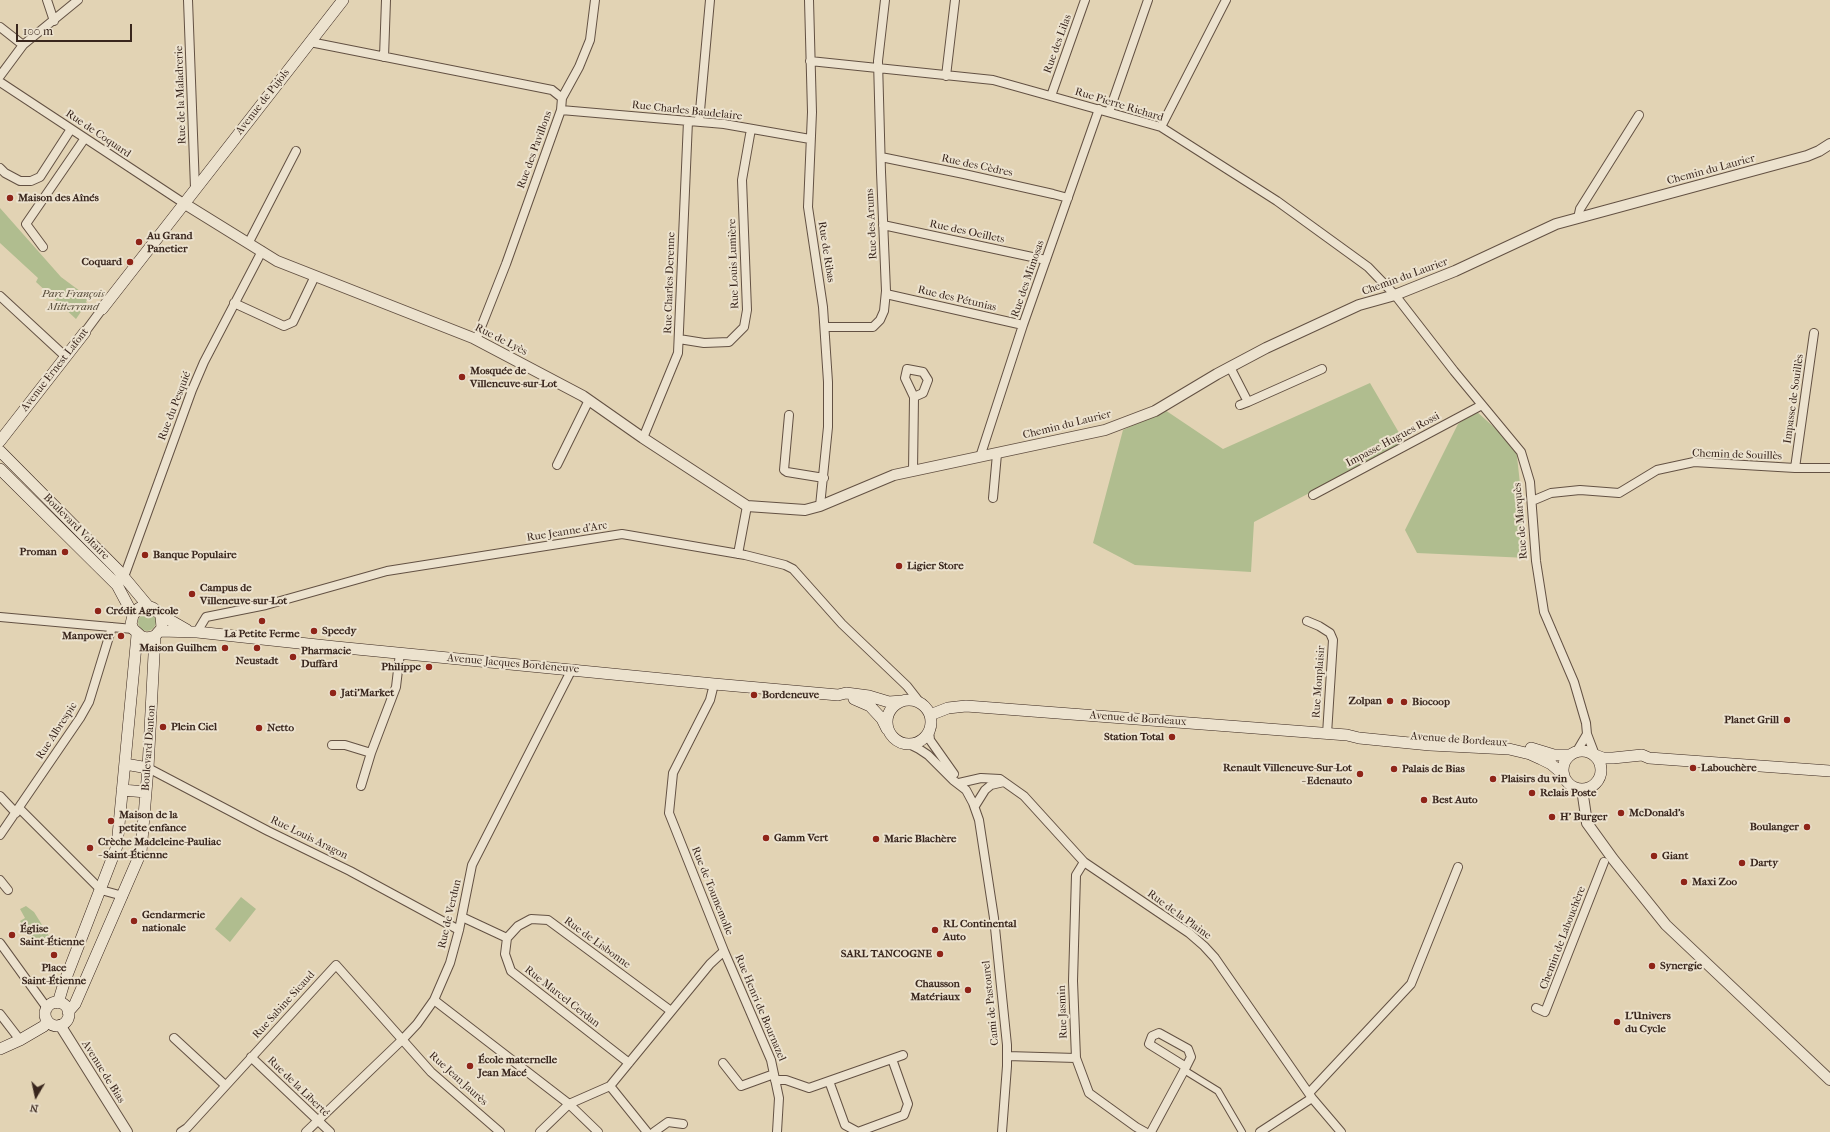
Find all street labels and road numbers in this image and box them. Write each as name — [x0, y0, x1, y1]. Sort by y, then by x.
street label: Rue des Lilas — [1041, 13, 1075, 75]
street label: Rue de la Maladrerie — [173, 45, 189, 145]
street label: Avenue de Pujols — [233, 66, 293, 138]
street label: Rue Pierre Richard — [1073, 85, 1165, 125]
street label: Rue Charles Baudelaire — [631, 99, 743, 123]
street label: Rue de Coquard — [63, 107, 133, 161]
street label: Rue des Pavillons — [515, 109, 555, 191]
street label: Rue des Cèdres — [940, 152, 1014, 180]
street label: Chemin du Laurier — [1666, 152, 1756, 188]
street label: Rue des Arums — [864, 188, 880, 260]
street label: Rue des Oeillets — [928, 218, 1006, 246]
street label: Rue Louis Lumière — [726, 219, 742, 309]
street label: Rue de Ribas — [815, 221, 837, 283]
street label: Rue Charles Derenne — [662, 232, 678, 334]
street label: Rue des Mimosas — [1009, 239, 1047, 319]
street label: Chemin du Laurier — [1360, 255, 1450, 299]
street label: Rue des Pétunias — [916, 284, 998, 314]
street label: Rue de Lyès — [473, 321, 529, 359]
street label: Avenue Ernest Lafont — [18, 326, 92, 414]
street label: Impasse de Souillès — [1781, 353, 1807, 445]
street label: Rue du Pesquié — [156, 370, 194, 442]
street label: Chemin du Laurier — [1021, 408, 1113, 442]
street label: Impasse Hugues Rossi — [1344, 410, 1442, 470]
street label: Chemin de Souillès — [1692, 447, 1782, 463]
street label: Rue de Marquès — [1511, 482, 1531, 560]
street label: Boulevard Voltaire — [40, 491, 112, 563]
street label: Rue Jeanne d'Arc — [526, 519, 608, 545]
street label: Rue Monplaisir — [1310, 645, 1328, 719]
street label: Avenue Jacques Bordeneuve — [446, 652, 580, 676]
street label: Rue Albrespic — [34, 700, 80, 762]
street label: Boulevard Danton — [139, 705, 159, 791]
street label: Avenue de Bordeaux — [1089, 709, 1187, 729]
street label: Avenue de Bordeaux — [1410, 730, 1508, 750]
street label: Rue Louis Aragon — [268, 814, 350, 862]
street label: Rue de Toumemolle — [688, 845, 736, 937]
street label: Rue de Verdun — [436, 878, 464, 950]
street label: Chemin de Labouchère — [1537, 885, 1589, 991]
street label: Rue de la Plaine — [1144, 887, 1214, 943]
street label: Rue de Lisbonne — [561, 914, 633, 972]
street label: Rue Henri de Bournazel — [732, 953, 788, 1063]
street label: Cami de Pastourel — [980, 960, 1002, 1046]
street label: Rue Marcel Cerdan — [522, 963, 602, 1031]
street label: Rue Sabine Sicaud — [250, 968, 318, 1042]
street label: Rue Jasmin — [1055, 985, 1071, 1039]
street label: Avenue de Bias — [79, 1038, 127, 1106]
street label: Rue Jean Jaurès — [426, 1049, 490, 1109]
street label: Rue de la Liberté — [264, 1054, 332, 1120]

